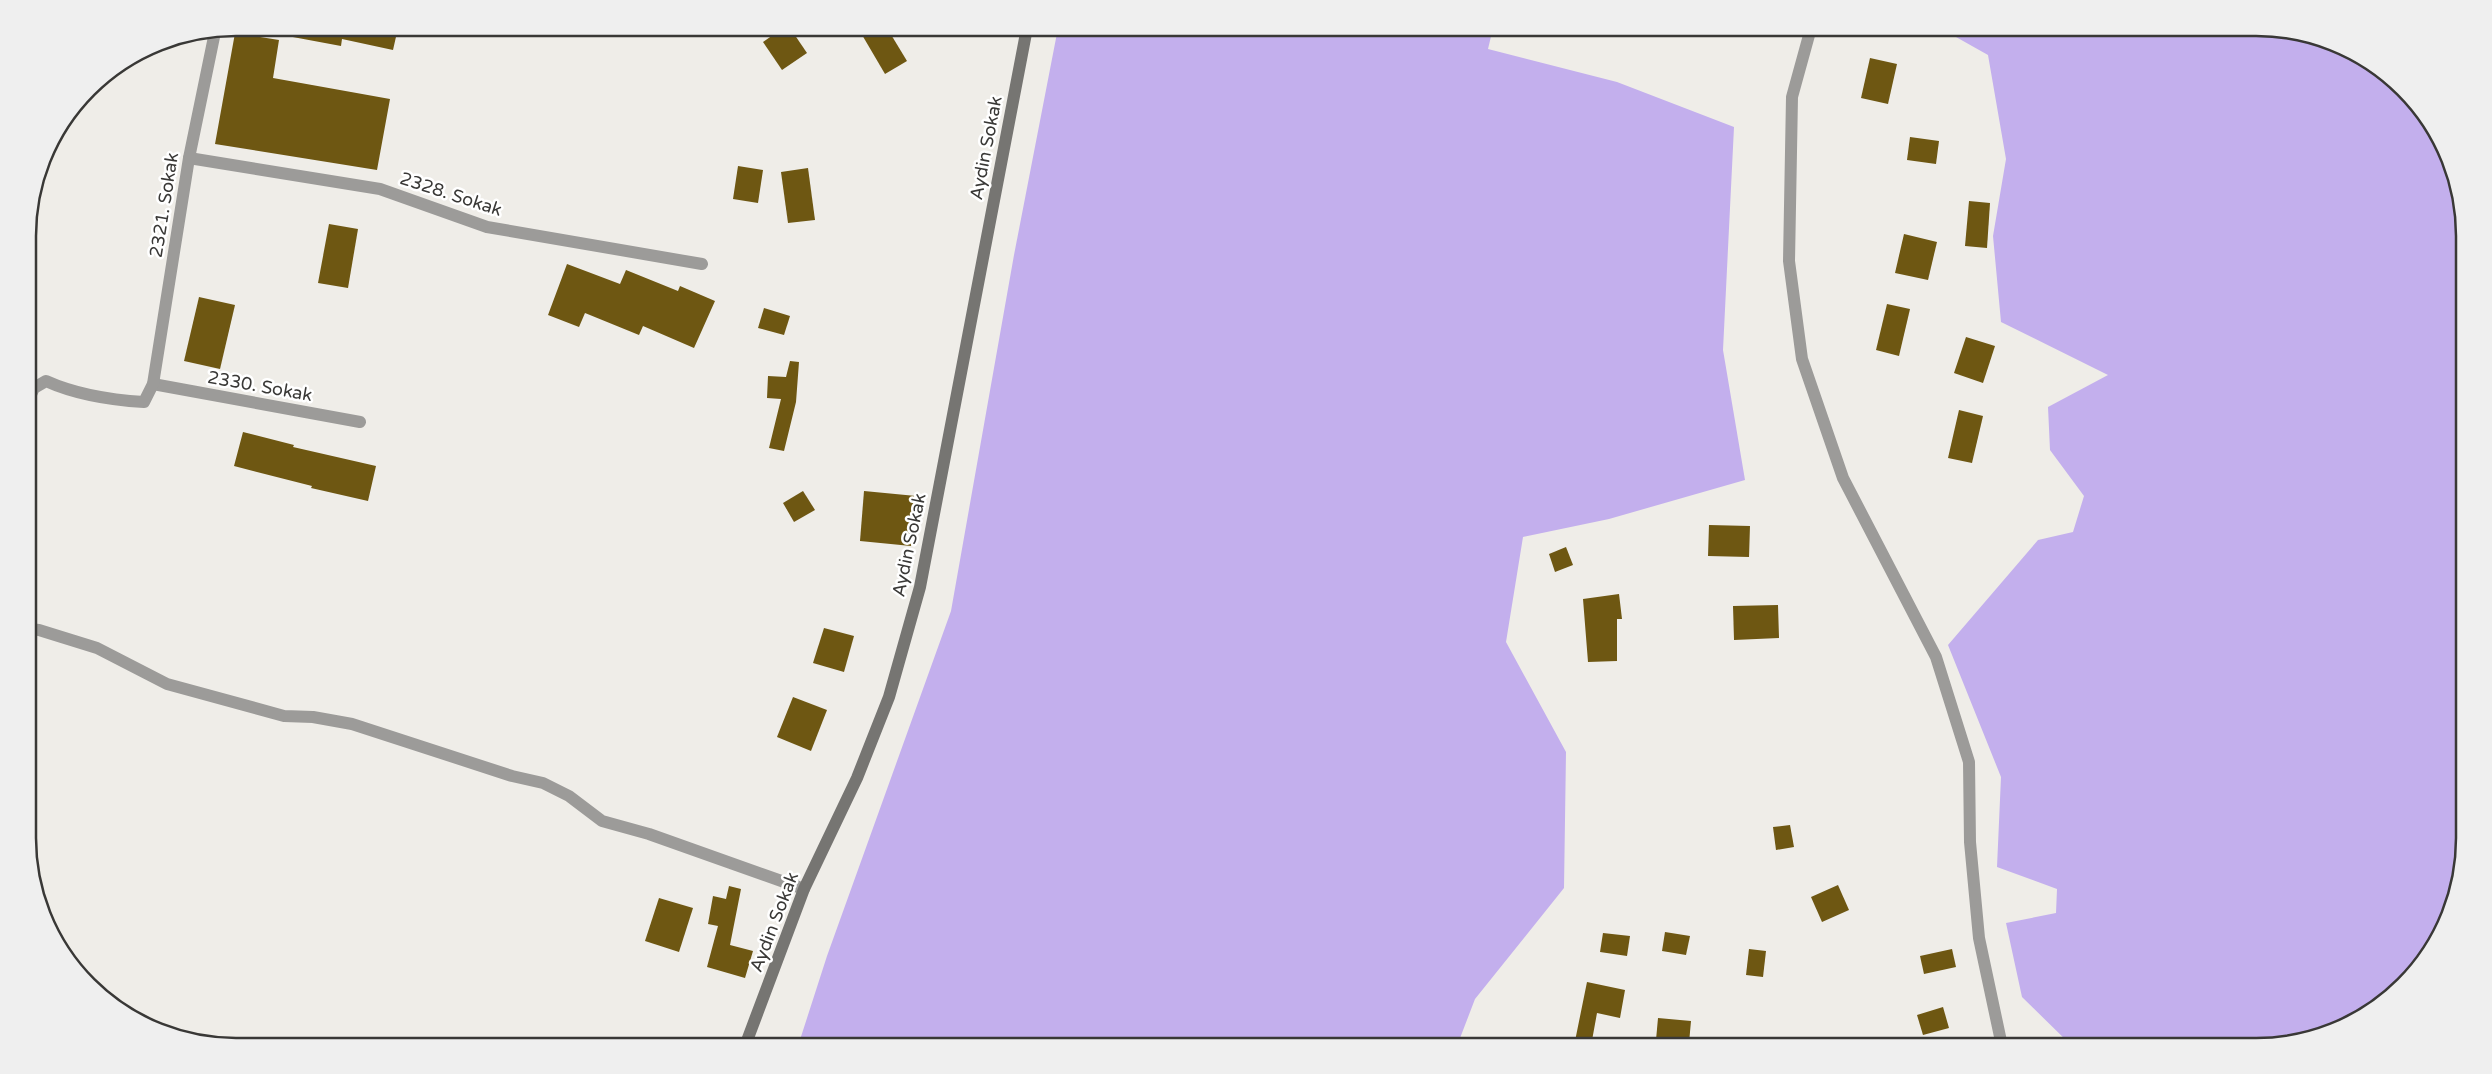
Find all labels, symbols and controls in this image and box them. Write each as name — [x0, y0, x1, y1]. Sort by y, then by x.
street label: Aydin Sokak — [965, 94, 1007, 202]
street label: 2321. Sokak — [145, 151, 183, 259]
street label: 2328. Sokak — [397, 167, 505, 221]
street label: 2330. Sokak — [206, 366, 314, 406]
street label: Aydin Sokak — [887, 491, 931, 599]
street label: Aydin Sokak — [745, 869, 803, 975]

